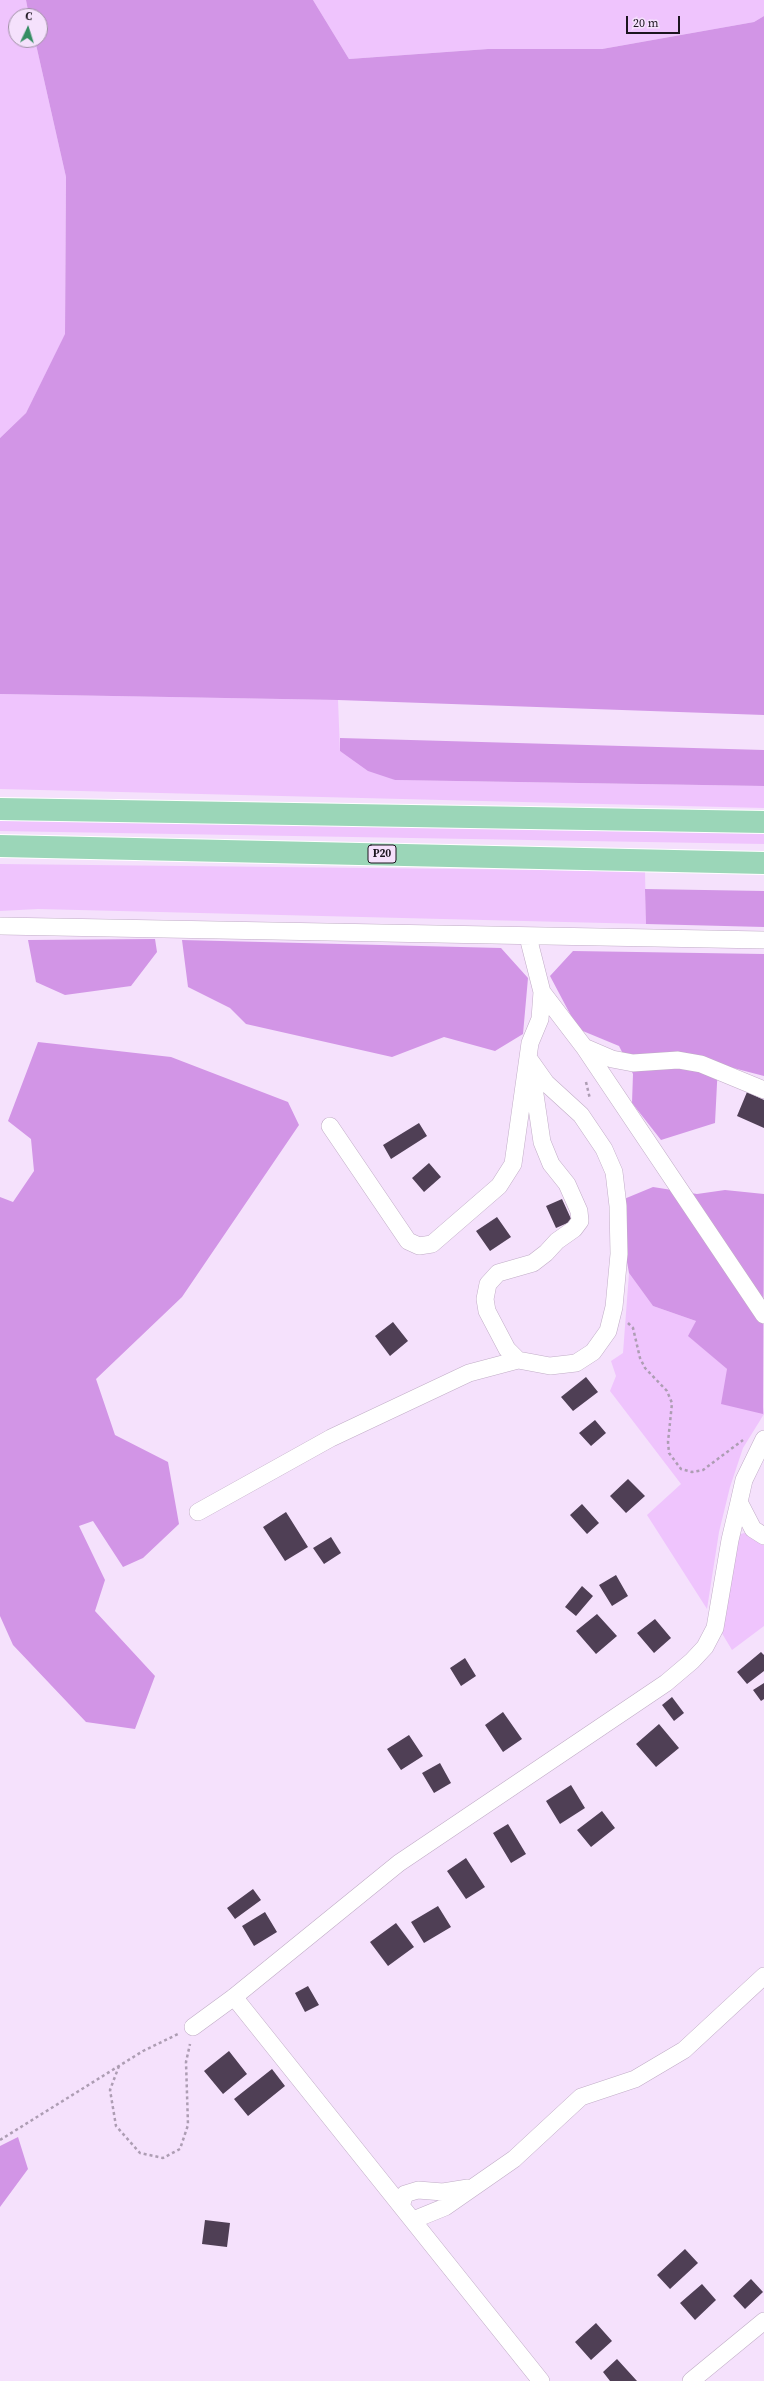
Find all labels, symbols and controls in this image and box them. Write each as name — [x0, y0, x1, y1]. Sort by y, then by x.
north arrow — [8, 8, 48, 48]
scale bar — [628, 8, 682, 34]
text: С — [25, 9, 33, 24]
text: 20 m — [633, 15, 659, 31]
road number: Р20 — [368, 845, 396, 863]

